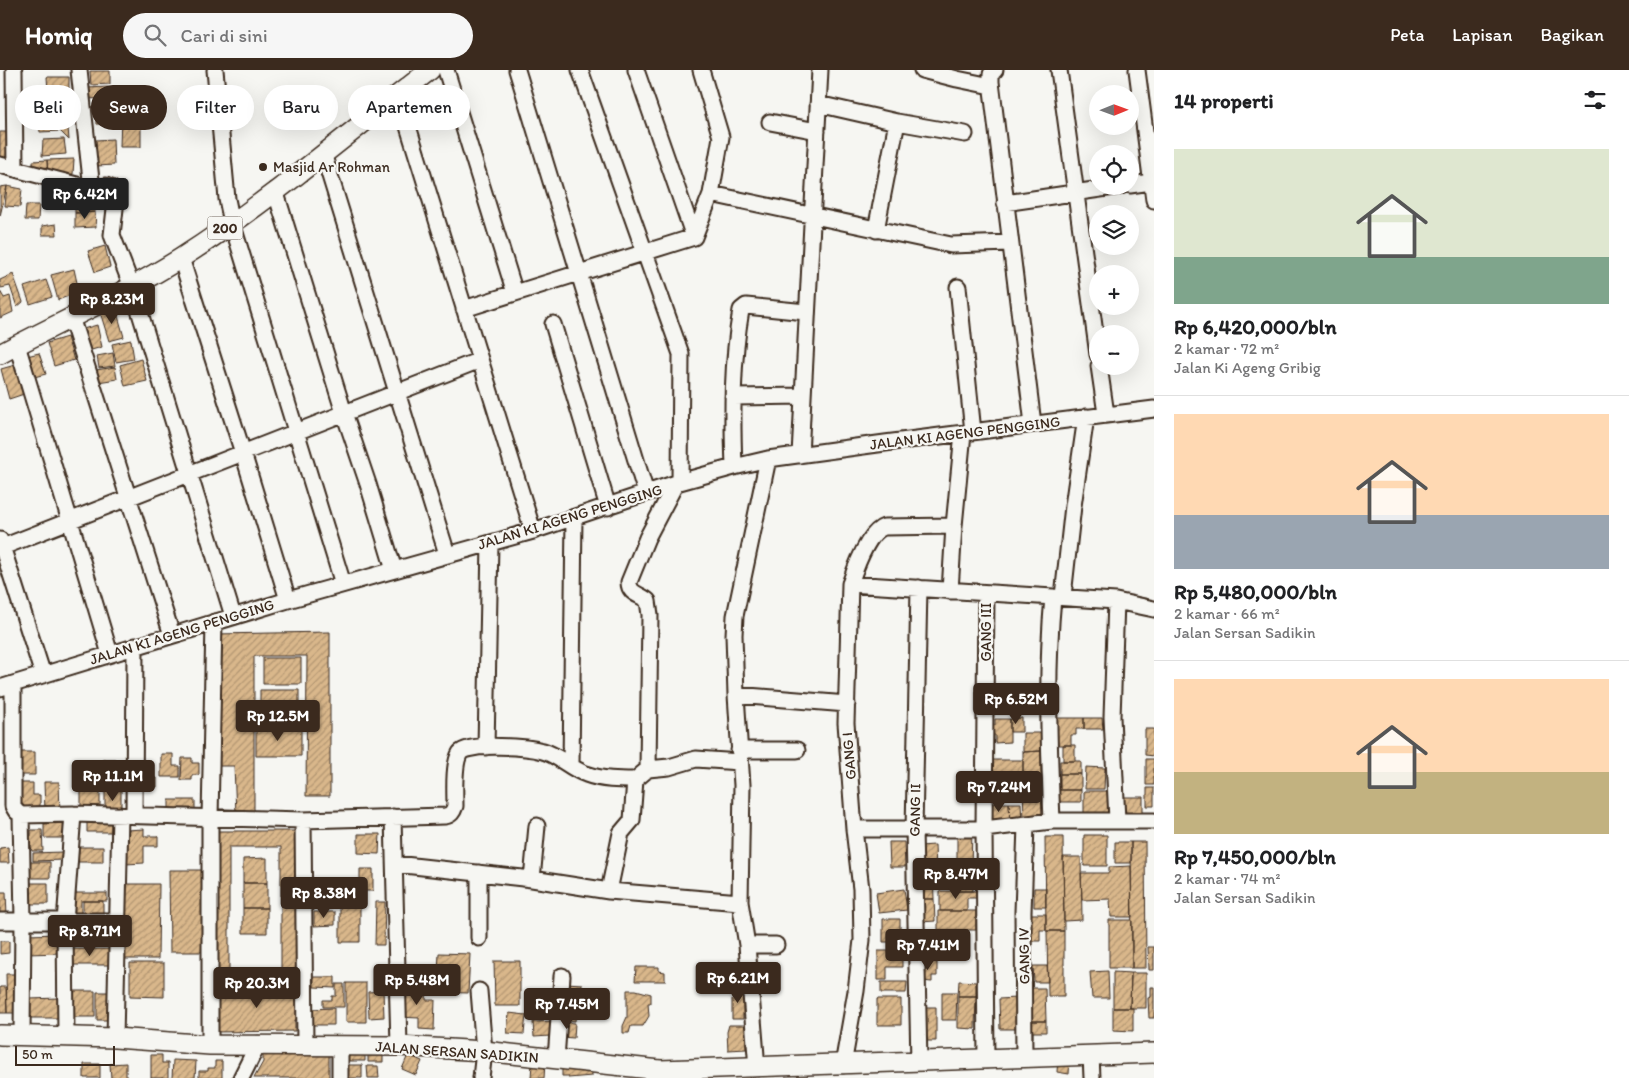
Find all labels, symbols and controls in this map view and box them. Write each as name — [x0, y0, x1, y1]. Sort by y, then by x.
search box — [123, 13, 473, 58]
text: Homiq — [25, 21, 93, 50]
icon: search — [141, 21, 169, 49]
text: Cari di sini — [181, 24, 268, 47]
text: Peta — [1390, 24, 1424, 46]
text: Lapisan — [1452, 24, 1512, 46]
text: Bagikan — [1540, 24, 1604, 46]
chip: Beli — [15, 85, 81, 130]
chip: Sewa — [91, 85, 167, 130]
chip: Filter — [177, 85, 254, 130]
chip: Baru — [264, 85, 338, 130]
chip: Apartemen — [348, 85, 470, 130]
north arrow — [1089, 85, 1139, 135]
map controls — [1089, 85, 1139, 375]
icon: filters — [1581, 86, 1609, 114]
text: 14 properti — [1174, 88, 1273, 113]
button: locate — [1089, 145, 1139, 195]
place label: Masjid Ar Rohman — [273, 158, 391, 176]
marker: Masjid Ar Rohman — [257, 161, 269, 173]
pin: Rp 6.42M — [33, 178, 137, 220]
icon: home — [1347, 181, 1437, 271]
text: Rp 6.42M — [53, 184, 117, 203]
button: layers — [1089, 205, 1139, 255]
road number: 200 — [208, 216, 242, 240]
button: + — [1089, 265, 1139, 315]
pin: Rp 8.23M — [60, 282, 164, 325]
text: Rp 8.23M — [80, 289, 144, 308]
text: Rp 6,420,000/bln — [1174, 314, 1337, 339]
button: − — [1089, 325, 1139, 375]
text: 2 kamar · 72 m² — [1174, 339, 1279, 358]
text: Jalan Ki Ageng Gribig — [1174, 358, 1321, 377]
street label: JALAN KI AGENG PENGGING — [869, 412, 1061, 454]
icon: home — [1347, 447, 1437, 537]
street label: JALAN KI AGENG PENGGING — [476, 480, 664, 554]
text: Rp 5,480,000/bln — [1174, 579, 1337, 604]
street label: JALAN KI AGENG PENGGING — [88, 595, 276, 669]
street label: GANG III — [977, 603, 995, 661]
text: 2 kamar · 66 m² — [1174, 604, 1280, 623]
text: Jalan Sersan Sadikin — [1174, 623, 1316, 642]
pin: Rp 6.52M — [964, 682, 1068, 725]
text: Rp 6.52M — [984, 689, 1048, 708]
pin: Rp 12.5M — [226, 700, 330, 742]
text: Rp 12.5M — [247, 706, 309, 725]
icon: home — [1347, 712, 1437, 802]
street label: GANG I — [838, 731, 860, 781]
pin: Rp 11.1M — [61, 760, 165, 802]
text: Rp 11.1M — [83, 766, 143, 785]
pin: Rp 7.24M — [947, 770, 1051, 813]
text: Rp 7.24M — [967, 777, 1031, 796]
street label: GANG II — [906, 783, 924, 837]
text: Rp 7,450,000/bln — [1174, 844, 1336, 869]
pin: Rp 8.47M — [904, 858, 1008, 900]
text: Rp 8.47M — [924, 864, 988, 883]
text: 2 kamar · 74 m² — [1174, 869, 1280, 888]
pin: Rp 8.38M — [272, 876, 376, 919]
text: Rp 8.38M — [292, 883, 356, 902]
text: Jalan Sersan Sadikin — [1174, 888, 1316, 907]
pin: Rp 8.71M — [38, 914, 142, 957]
text: Rp 8.71M — [59, 921, 121, 940]
street label: GANG IV — [1015, 927, 1033, 984]
pin: Rp 7.41M — [876, 928, 980, 971]
text: Rp 7.41M — [896, 935, 960, 954]
pin: Rp 6.21M — [686, 962, 790, 1004]
pin: Rp 5.48M — [365, 964, 469, 1006]
pin: Rp 20.3M — [205, 966, 309, 1009]
text: Rp 6.21M — [707, 968, 769, 987]
text: Rp 5.48M — [384, 970, 450, 989]
text: Rp 20.3M — [224, 973, 290, 992]
pin: Rp 7.45M — [515, 988, 619, 1030]
text: Rp 7.45M — [535, 994, 599, 1013]
street label: JALAN SERSAN SADIKIN — [375, 1037, 539, 1067]
scale bar — [15, 1043, 115, 1066]
text: 50 m — [22, 1046, 53, 1063]

